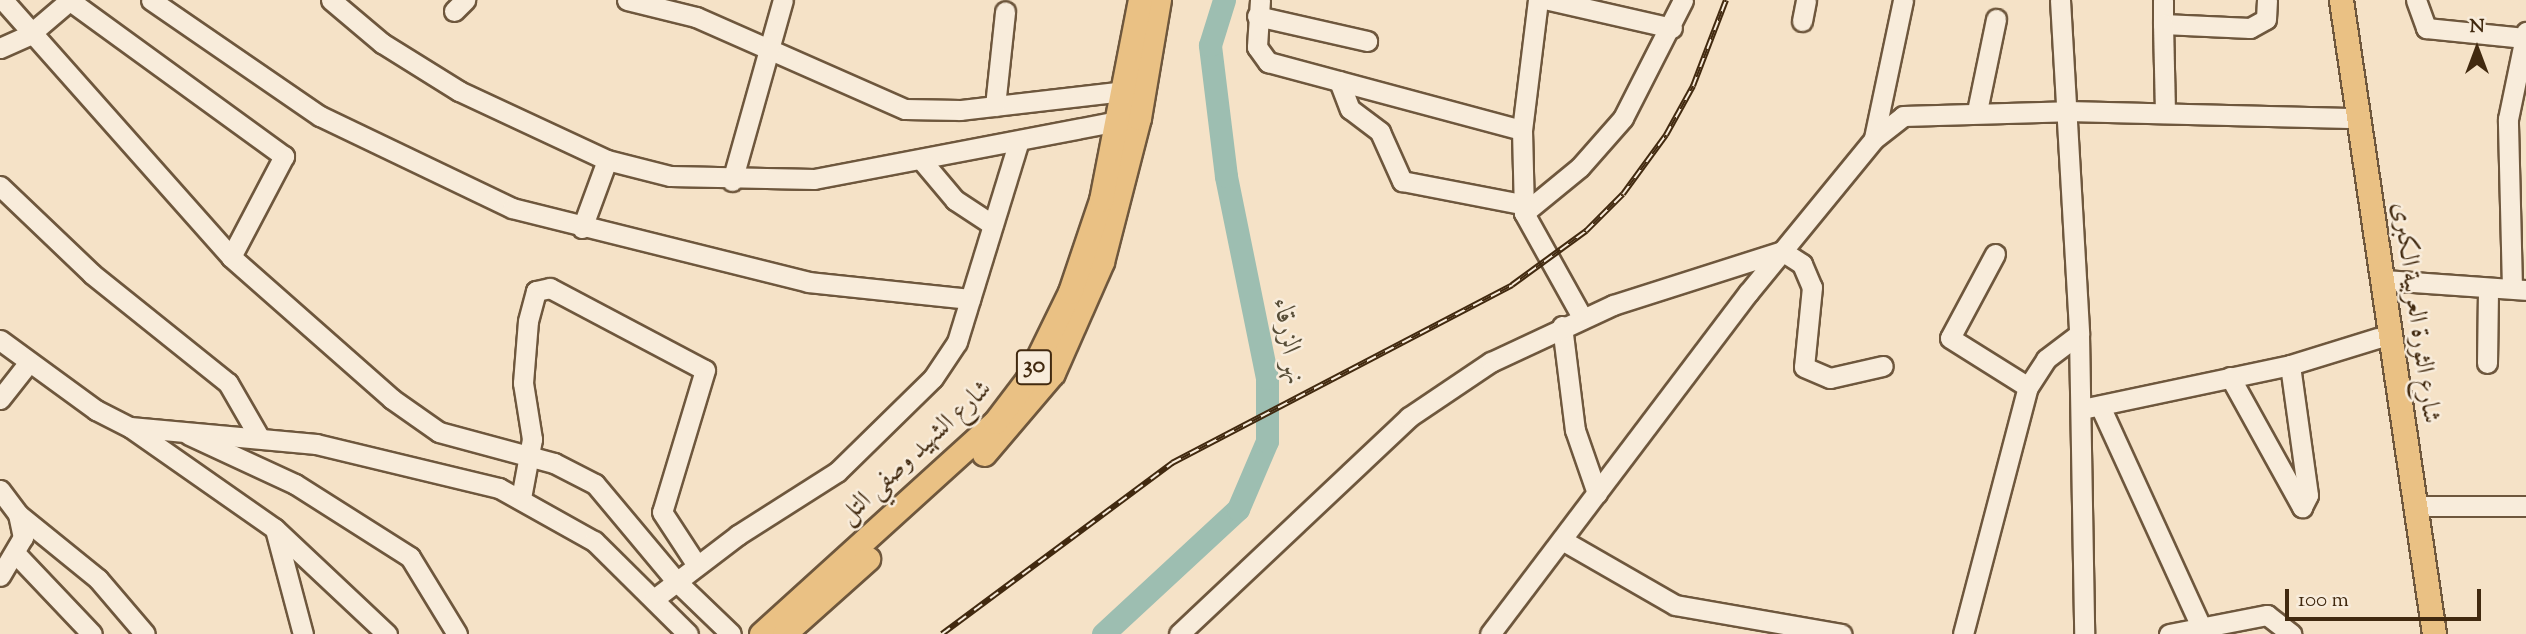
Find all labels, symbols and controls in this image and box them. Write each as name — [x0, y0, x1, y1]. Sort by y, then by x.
north arrow — [2442, 14, 2512, 84]
text: N — [2469, 14, 2485, 41]
street label: شارع الثورة العربية الكبرى — [2384, 200, 2446, 426]
water label: نهر الزرقاء — [1265, 296, 1311, 388]
road number: 30 — [1015, 346, 1053, 388]
street label: شارع الشهيد وصفي التل — [833, 374, 999, 532]
scale bar — [2288, 574, 2484, 618]
text: 100 m — [2298, 586, 2349, 616]

